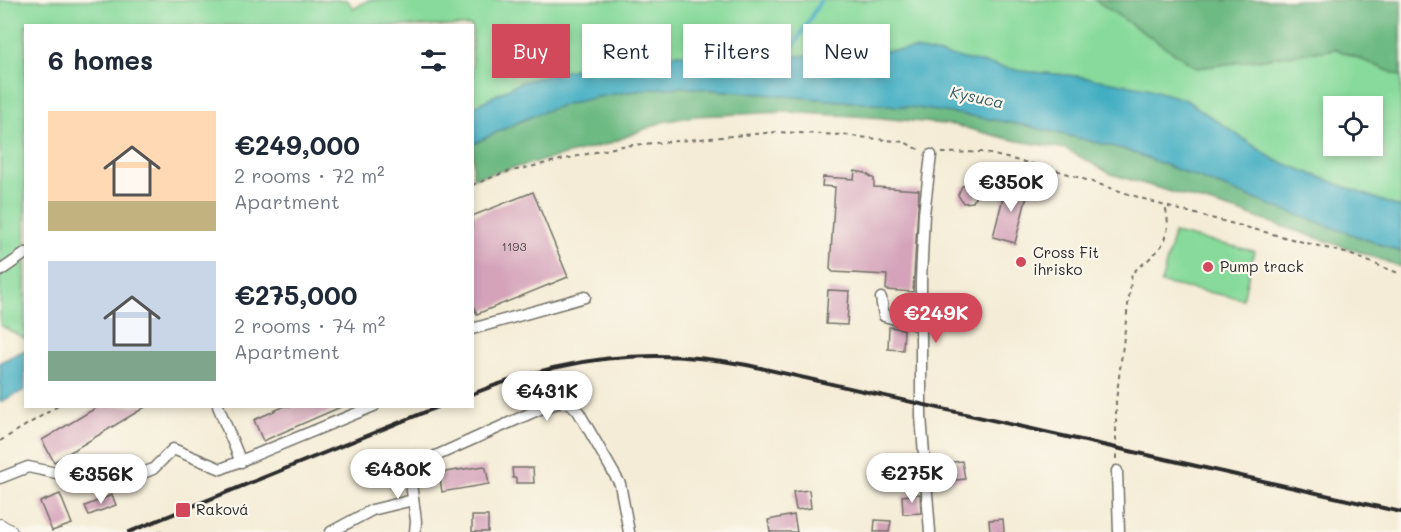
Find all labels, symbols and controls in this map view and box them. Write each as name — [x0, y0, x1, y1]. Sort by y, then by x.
chip: Buy — [492, 24, 570, 78]
chip: Rent — [582, 24, 671, 78]
chip: Filters — [683, 24, 791, 78]
chip: New — [803, 24, 890, 78]
text: 6 homes — [48, 43, 153, 77]
icon: filters — [417, 44, 450, 77]
water label: Kysuca — [949, 81, 1006, 112]
map controls — [1323, 96, 1383, 156]
button: locate — [1323, 96, 1383, 156]
text: €249,000 — [234, 128, 360, 162]
icon: home — [96, 135, 168, 207]
text: 2 rooms · 72 m² — [234, 162, 385, 188]
pin: €350K — [969, 162, 1053, 213]
text: €350K — [978, 168, 1044, 194]
text: Apartment — [234, 188, 340, 214]
house number: 1193 — [502, 238, 526, 254]
place label: Cross Fit ihrisko — [1033, 242, 1099, 279]
marker: Cross Fit ihrisko — [1014, 255, 1028, 269]
place label: Pump track — [1220, 256, 1304, 276]
marker: Pump track — [1201, 260, 1215, 274]
text: €275,000 — [234, 278, 357, 312]
icon: home — [96, 285, 168, 357]
pin: €249K — [894, 293, 978, 344]
text: €249K — [903, 299, 969, 325]
text: 2 rooms · 74 m² — [234, 312, 385, 338]
text: Apartment — [234, 338, 340, 364]
pin: €431K — [505, 371, 589, 422]
text: €431K — [516, 377, 578, 403]
pin: €480K — [356, 449, 440, 500]
pin: €275K — [870, 453, 954, 504]
pin: €356K — [59, 454, 143, 505]
text: €480K — [364, 455, 432, 481]
text: €275K — [880, 459, 944, 485]
text: €356K — [68, 460, 134, 486]
place label: Raková — [196, 499, 249, 519]
marker: Raková — [174, 501, 192, 519]

